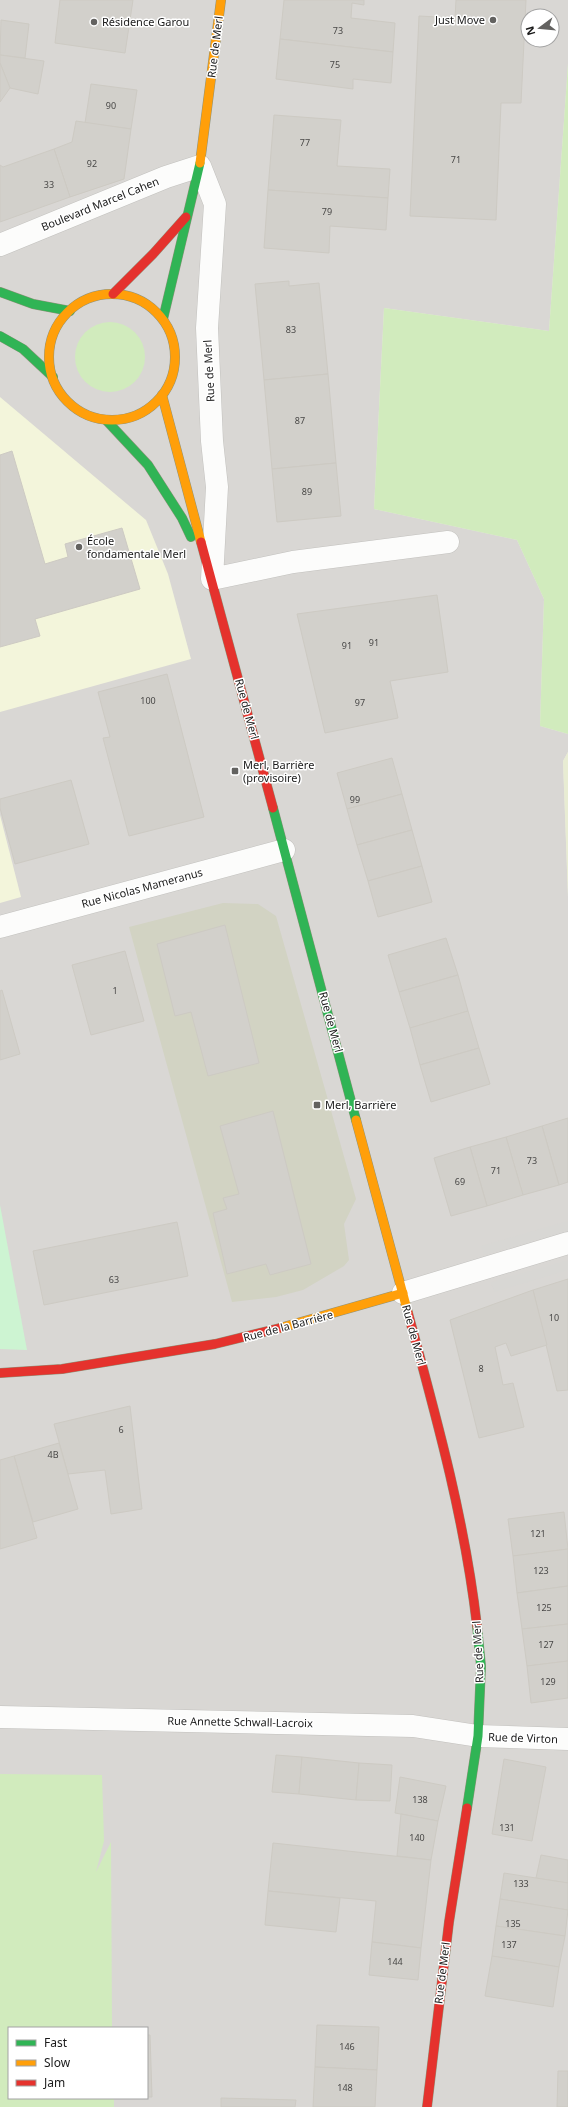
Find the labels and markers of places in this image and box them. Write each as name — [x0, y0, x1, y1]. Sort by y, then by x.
place label: Just Move — [434, 12, 485, 27]
place label: Résidence Garou — [102, 14, 189, 29]
marker: Just Move — [488, 15, 498, 25]
marker: Résidence Garou — [89, 17, 99, 27]
place label: École fondamentale Merl — [87, 533, 186, 561]
marker: École fondamentale Merl — [74, 542, 84, 552]
place label: Merl, Barrière (provisoire) — [243, 757, 314, 785]
marker: Merl, Barrière (provisoire) — [230, 766, 240, 776]
place label: Merl, Barrière — [325, 1097, 396, 1112]
marker: Merl, Barrière — [312, 1100, 322, 1110]

